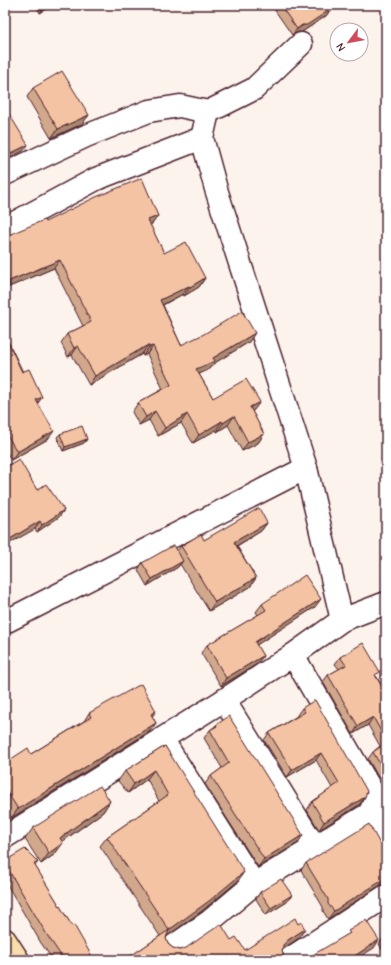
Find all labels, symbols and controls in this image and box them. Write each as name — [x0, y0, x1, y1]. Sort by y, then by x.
north arrow — [329, 22, 369, 62]
text: N — [334, 41, 348, 54]

